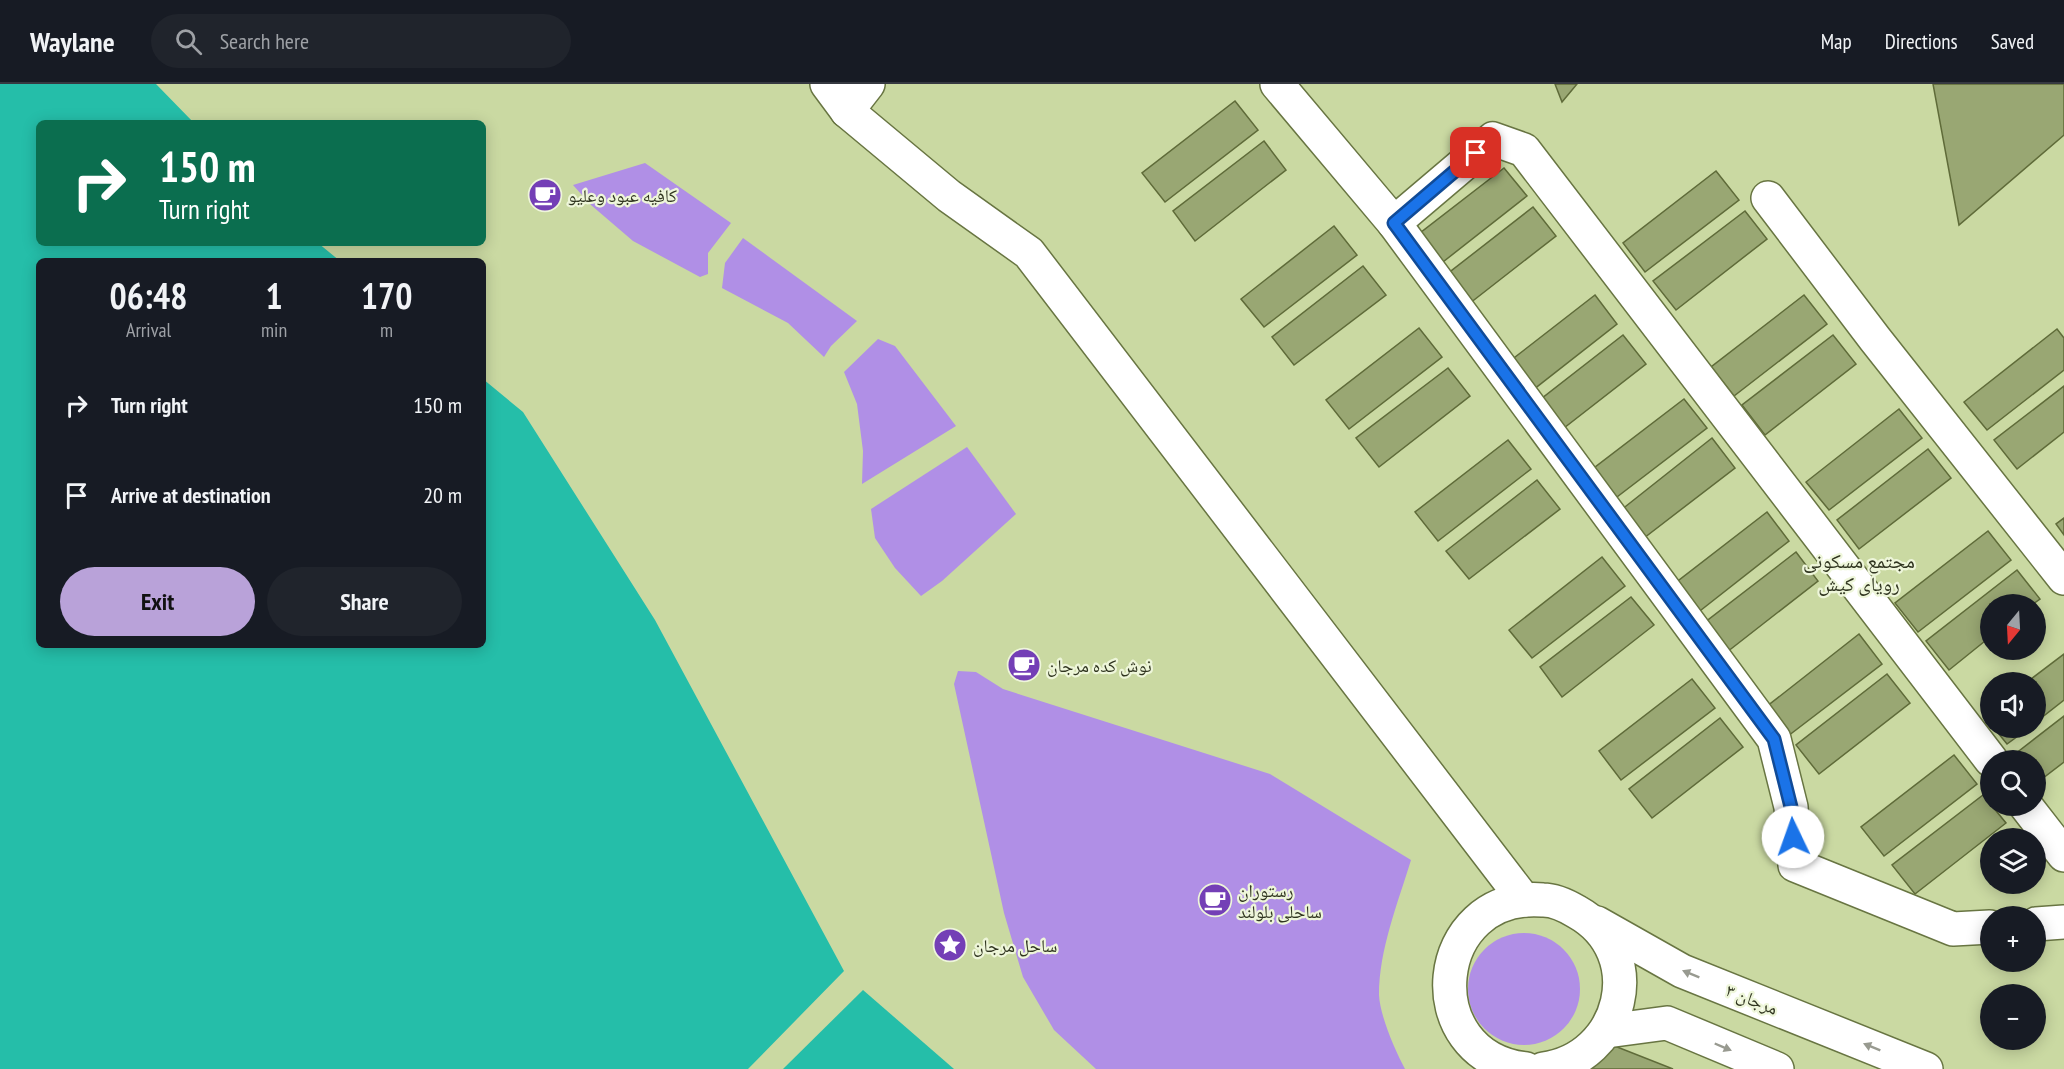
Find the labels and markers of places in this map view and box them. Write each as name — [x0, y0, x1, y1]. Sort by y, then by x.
pin — [1450, 127, 1501, 178]
cafe icon: کافیه عبود وعلیو — [527, 177, 563, 213]
place label: کافیه عبود وعلیو — [568, 184, 677, 207]
cafe icon: نوش کده مرجان — [1006, 647, 1042, 683]
place label: نوش کده مرجان — [1047, 654, 1152, 677]
place label: رستوران ساحلی بلولند — [1238, 879, 1322, 923]
cafe icon: رستوران ساحلی بلولند — [1197, 882, 1233, 918]
place icon: ساحل مرجان — [932, 927, 968, 963]
place label: ساحل مرجان — [973, 934, 1057, 957]

